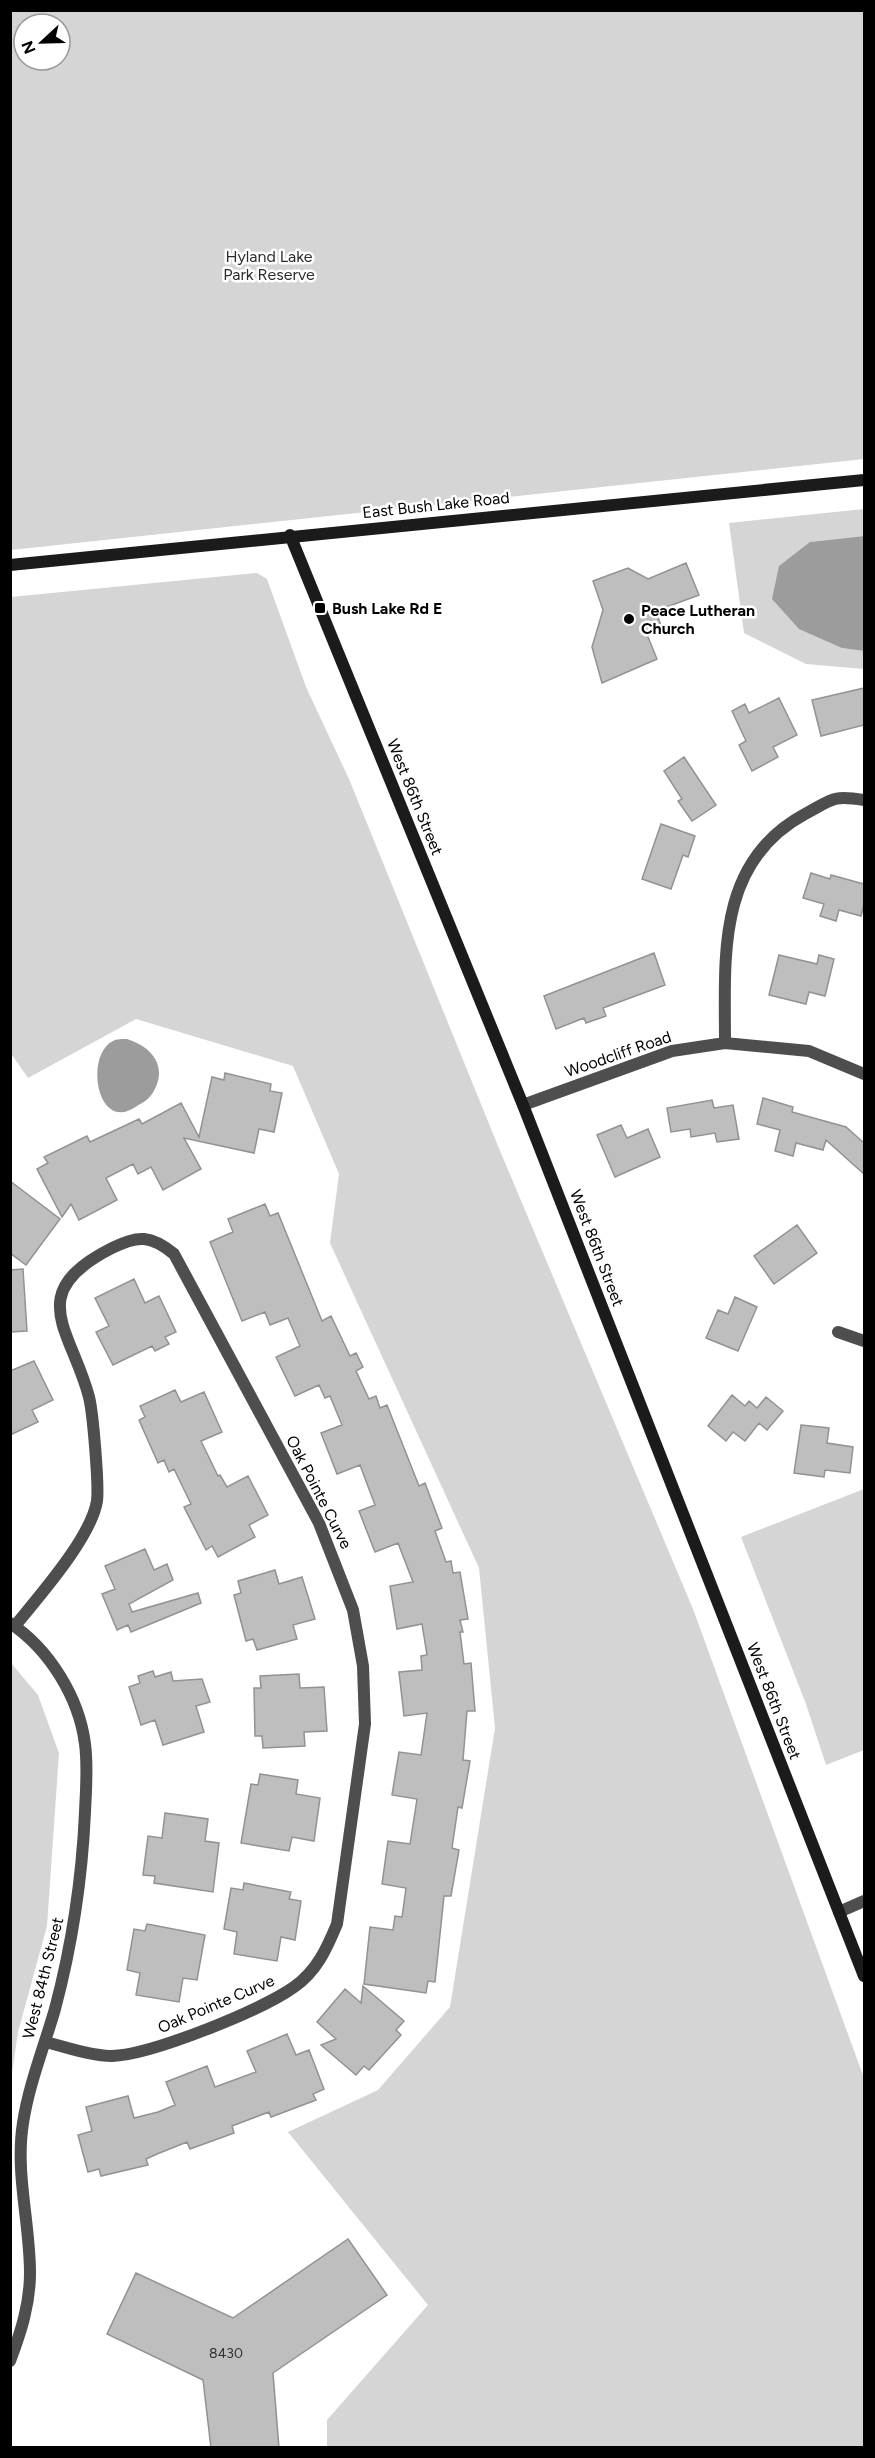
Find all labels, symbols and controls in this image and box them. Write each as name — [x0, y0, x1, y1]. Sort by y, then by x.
north arrow — [12, 12, 72, 72]
text: N — [17, 38, 40, 57]
park label: Hyland Lake Park Reserve — [223, 247, 315, 284]
street label: East Bush Lake Road — [362, 488, 510, 522]
place label: Bush Lake Rd E — [332, 599, 442, 618]
marker: Bush Lake Rd E — [313, 601, 327, 615]
place label: Peace Lutheran Church — [641, 601, 755, 638]
marker: Peace Lutheran Church — [622, 612, 636, 626]
street label: West 86th Street — [383, 736, 447, 858]
street label: Woodcliff Road — [562, 1027, 674, 1081]
street label: West 86th Street — [566, 1187, 628, 1309]
street label: Oak Pointe Curve — [282, 1432, 356, 1552]
street label: West 86th Street — [743, 1640, 805, 1762]
street label: West 84th Street — [19, 1915, 67, 2041]
street label: Oak Pointe Curve — [155, 1971, 277, 2037]
house number: 8430 — [209, 2345, 243, 2362]

